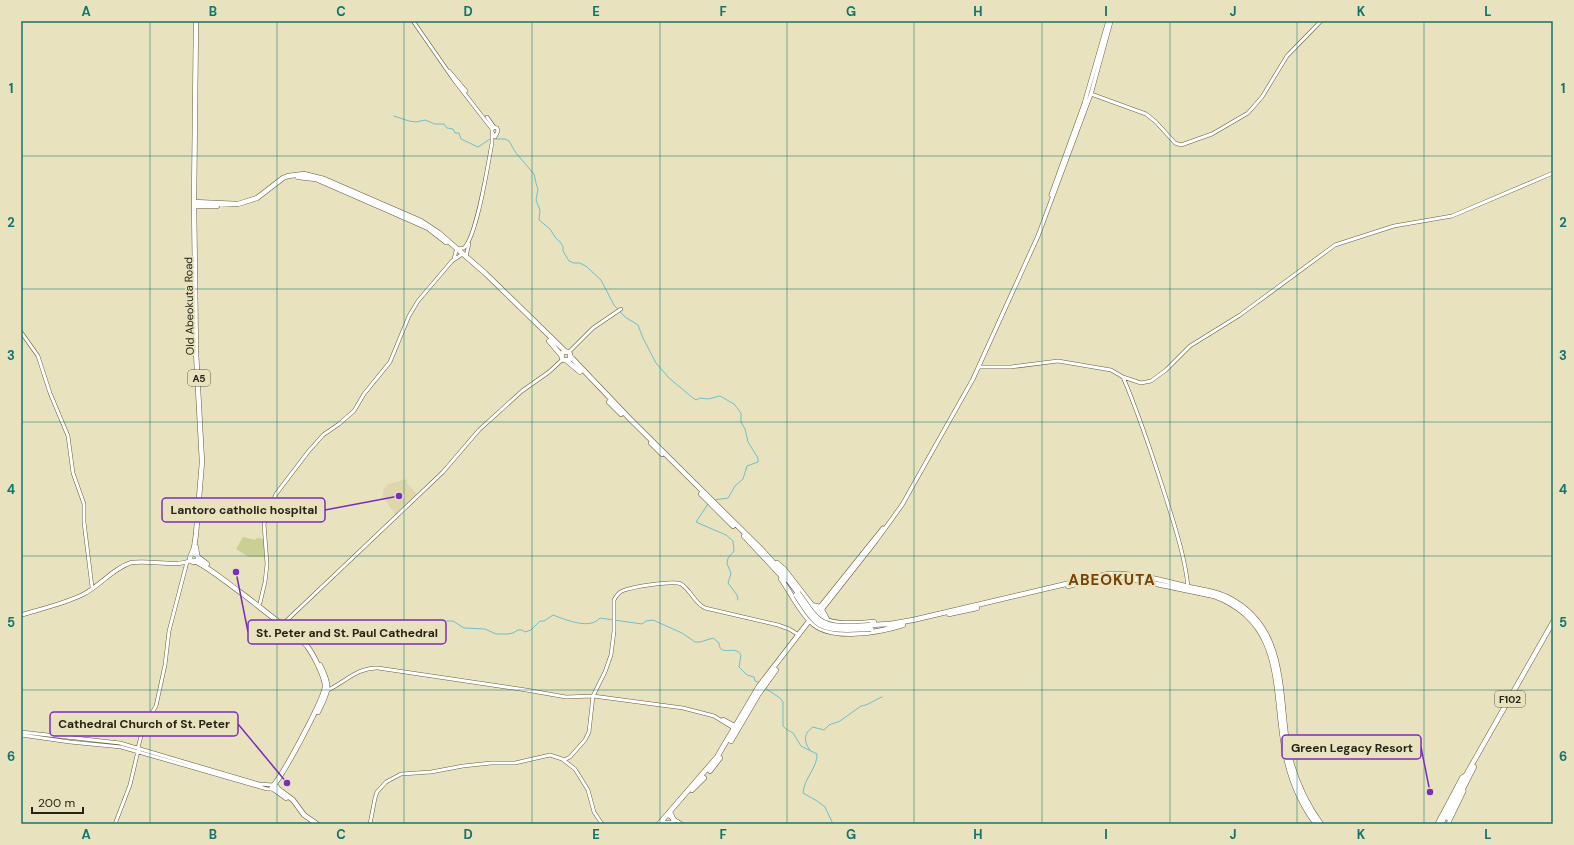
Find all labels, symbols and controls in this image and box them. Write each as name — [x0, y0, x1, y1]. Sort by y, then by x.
text: A — [81, 3, 91, 20]
text: B — [209, 3, 217, 20]
text: C — [336, 3, 346, 20]
text: D — [463, 3, 473, 20]
text: E — [592, 3, 600, 20]
text: F — [719, 3, 727, 20]
text: G — [846, 3, 856, 20]
text: H — [973, 3, 983, 20]
text: I — [1104, 3, 1108, 20]
text: J — [1229, 3, 1237, 20]
text: K — [1357, 3, 1366, 20]
text: L — [1484, 3, 1492, 20]
text: 1 — [9, 80, 13, 97]
text: 1 — [1561, 80, 1565, 97]
text: 2 — [7, 214, 15, 231]
text: 2 — [1559, 214, 1567, 231]
street label: Old Abeokuta Road — [181, 257, 197, 355]
text: 3 — [7, 347, 15, 364]
text: 3 — [1559, 347, 1567, 364]
road number: A5 — [188, 370, 210, 386]
text: 4 — [7, 481, 15, 498]
text: 4 — [1559, 481, 1567, 498]
callout: Lantoro catholic hospital — [162, 498, 325, 522]
text: Lantoro catholic hospital — [171, 502, 317, 518]
district label: ABEOKUTA — [1068, 570, 1156, 590]
text: 5 — [7, 614, 15, 631]
text: 5 — [1559, 614, 1567, 631]
callout: St. Peter and St. Paul Cathedral — [248, 620, 446, 644]
text: St. Peter and St. Paul Cathedral — [256, 625, 438, 641]
road number: F102 — [1495, 691, 1525, 707]
callout: Cathedral Church of St. Peter — [50, 712, 238, 736]
text: Cathedral Church of St. Peter — [58, 716, 230, 732]
callout: Green Legacy Resort — [1282, 735, 1421, 759]
text: Green Legacy Resort — [1291, 740, 1413, 756]
text: 6 — [7, 748, 15, 765]
text: 6 — [1559, 748, 1567, 765]
scale bar — [32, 789, 83, 815]
text: 200 m — [38, 795, 75, 811]
text: A — [81, 826, 91, 843]
text: B — [209, 826, 217, 843]
text: C — [336, 826, 346, 843]
text: D — [463, 826, 473, 843]
text: E — [592, 826, 600, 843]
text: F — [719, 826, 727, 843]
text: G — [846, 826, 856, 843]
text: H — [973, 826, 983, 843]
text: I — [1104, 826, 1108, 843]
text: J — [1229, 826, 1237, 843]
text: K — [1357, 826, 1366, 843]
text: L — [1484, 826, 1492, 843]

